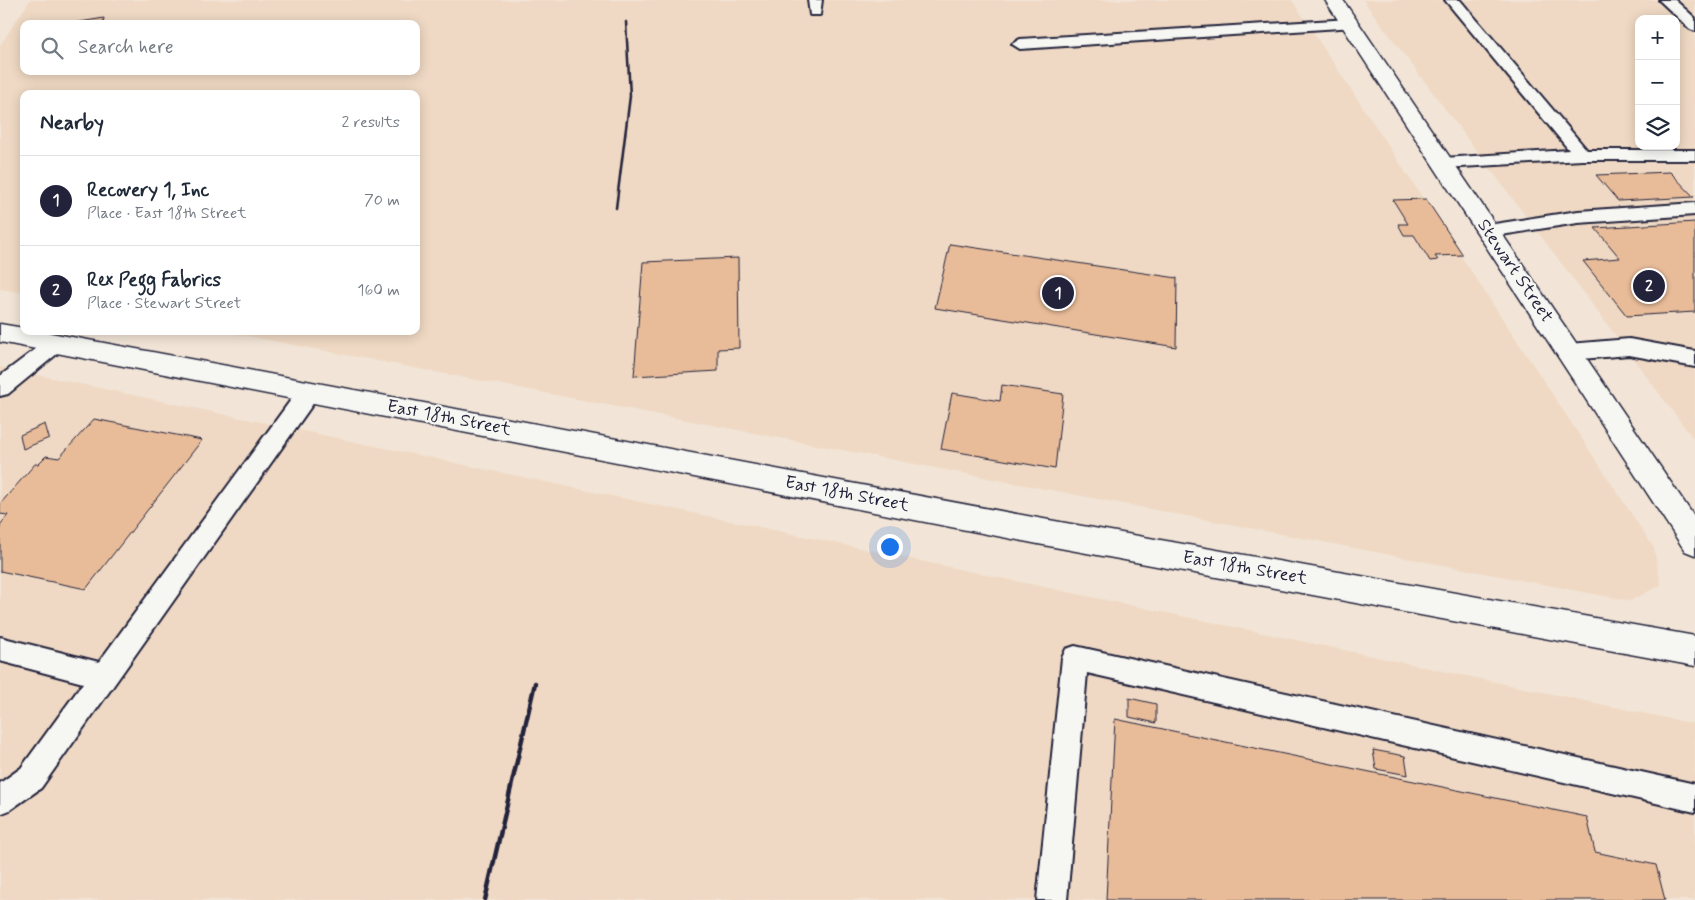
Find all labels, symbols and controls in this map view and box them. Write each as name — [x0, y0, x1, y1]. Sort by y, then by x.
map controls — [1635, 15, 1680, 150]
button: + — [1635, 15, 1680, 60]
search box — [20, 20, 420, 75]
icon: search — [38, 34, 66, 62]
text: Search here — [78, 35, 174, 60]
button: − — [1635, 60, 1680, 105]
button: layers — [1635, 105, 1680, 150]
text: Nearby — [40, 109, 104, 137]
text: 2 results — [342, 112, 400, 133]
text: Recovery 1, Inc — [87, 178, 209, 203]
text: 1 — [52, 190, 60, 211]
text: 70 m — [364, 190, 400, 211]
text: Place · East 18th Street — [87, 203, 247, 224]
street label: Stewart Street — [1471, 214, 1559, 328]
pin: 2 — [1633, 267, 1665, 305]
text: Rex Pegg Fabrics — [87, 268, 221, 293]
pin: 1 — [1042, 274, 1074, 312]
text: 2 — [52, 280, 60, 301]
text: 160 m — [357, 280, 400, 301]
text: Place · Stewart Street — [87, 293, 241, 314]
street label: East 18th Street — [385, 394, 514, 442]
street label: East 18th Street — [783, 470, 912, 518]
your location — [877, 534, 903, 560]
street label: East 18th Street — [1181, 545, 1310, 591]

